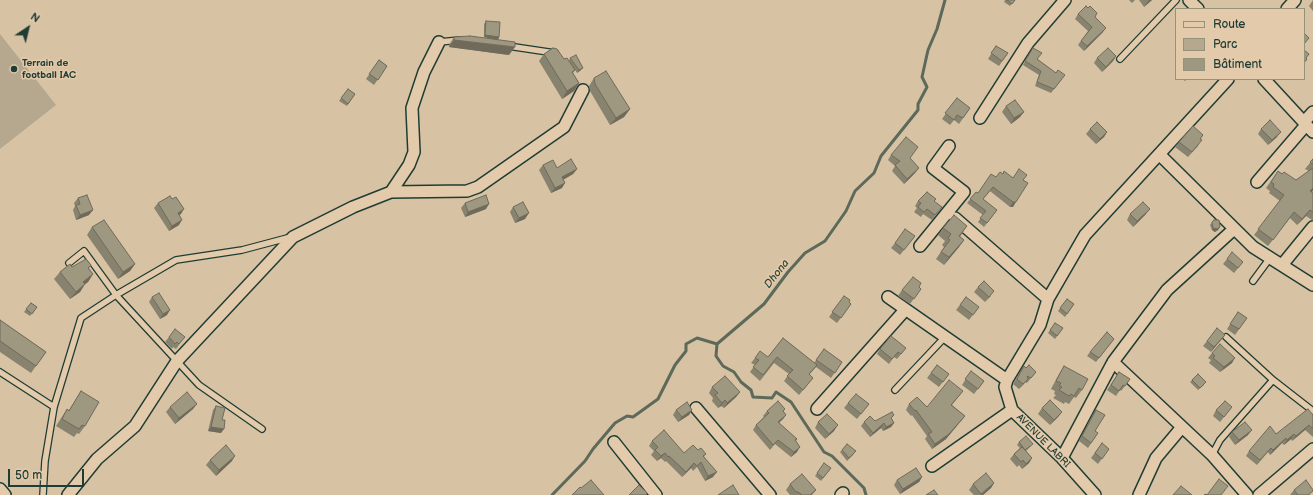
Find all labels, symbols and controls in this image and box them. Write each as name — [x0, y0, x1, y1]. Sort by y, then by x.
north arrow — [8, 8, 48, 48]
legend — [1175, 8, 1305, 80]
text: N — [28, 10, 42, 25]
text: Route — [1213, 17, 1245, 32]
text: Parc — [1213, 37, 1237, 52]
place label: Terrain de football IAC — [22, 57, 76, 80]
text: Bâtiment — [1213, 57, 1262, 72]
marker: Terrain de football IAC — [9, 64, 19, 74]
water label: Dhona — [762, 257, 792, 291]
street label: AVENUE LABRI — [1014, 412, 1072, 470]
scale bar — [10, 461, 86, 487]
text: 50 m — [15, 468, 42, 483]

